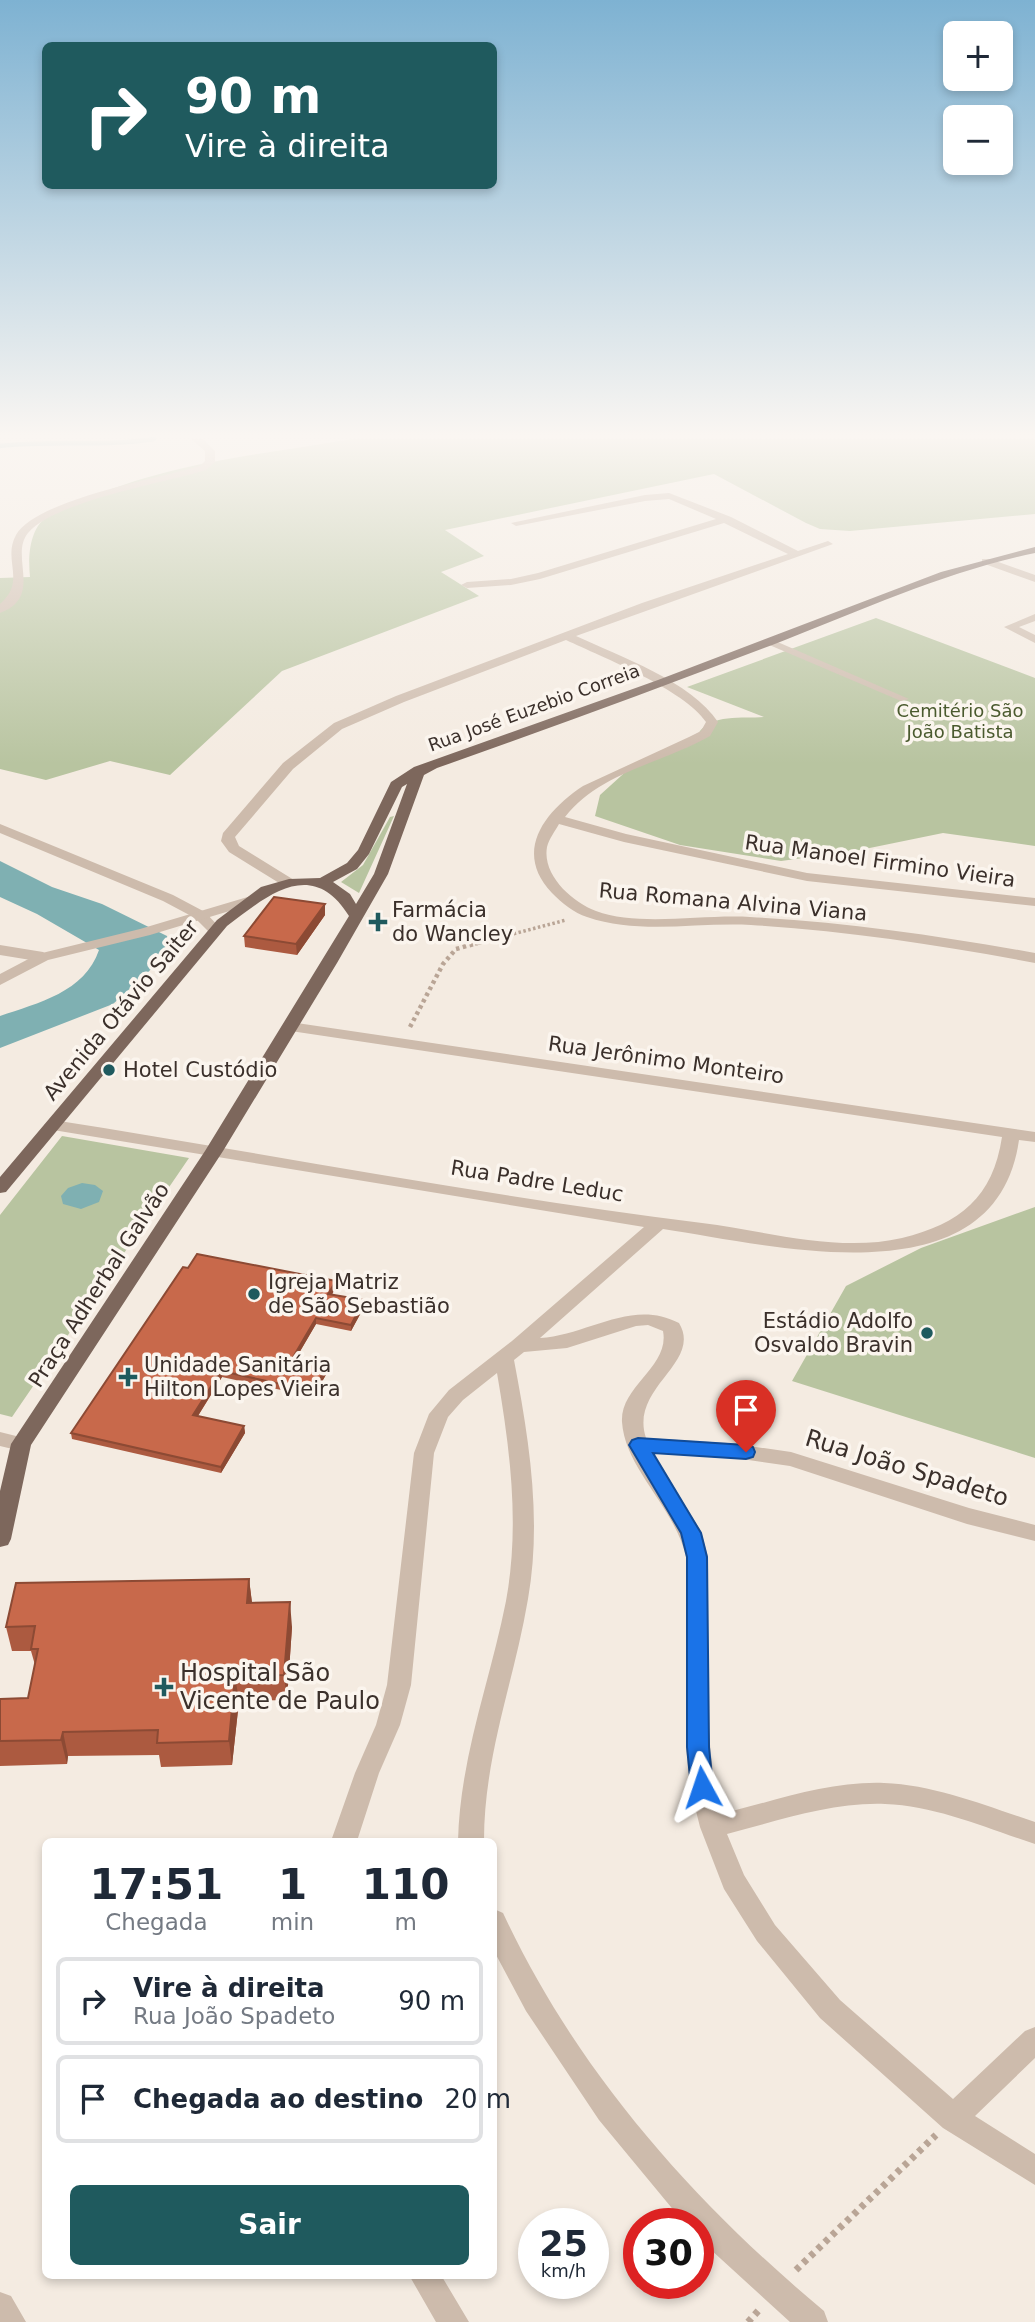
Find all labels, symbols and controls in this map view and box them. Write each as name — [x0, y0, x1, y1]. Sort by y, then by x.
map controls — [943, 21, 1013, 175]
button: + — [943, 21, 1013, 91]
text: 90 m — [185, 68, 321, 125]
icon: right — [70, 70, 161, 161]
button: − — [943, 105, 1013, 175]
text: Vire à direita — [185, 127, 390, 165]
street label: Rua José Euzebio Correia — [425, 659, 642, 756]
park label: Cemitério São João Batista — [897, 700, 1023, 742]
street label: Rua Manoel Firmino Vieira — [743, 830, 1017, 892]
street label: Rua Romana Alvina Viana — [598, 878, 868, 926]
place label: Farmácia do Wancley — [392, 898, 513, 946]
marker: Farmácia do Wancley — [370, 914, 386, 930]
street label: Avenida Otávio Saiter — [39, 915, 204, 1105]
street label: Rua Jerônimo Monteiro — [546, 1032, 786, 1088]
place label: Hotel Custódio — [123, 1058, 277, 1082]
marker: Hotel Custódio — [101, 1062, 117, 1078]
street label: Rua Padre Leduc — [449, 1155, 625, 1207]
street label: Praça Adherbal Galvão — [24, 1178, 174, 1392]
place label: Igreja Matriz de São Sebastião — [268, 1270, 450, 1318]
marker: Igreja Matriz de São Sebastião — [246, 1286, 262, 1302]
place label: Estádio Adolfo Osvaldo Bravin — [754, 1309, 913, 1357]
marker: Estádio Adolfo Osvaldo Bravin — [919, 1325, 935, 1341]
place label: Unidade Sanitária Hilton Lopes Vieira — [144, 1353, 341, 1401]
marker: Unidade Sanitária Hilton Lopes Vieira — [118, 1367, 138, 1387]
pin — [716, 1380, 776, 1452]
icon: arrive — [727, 1391, 765, 1429]
street label: Rua João Spadeto — [802, 1424, 1012, 1512]
place label: Hospital São Vicente de Paulo — [180, 1659, 380, 1715]
marker: Hospital São Vicente de Paulo — [154, 1677, 174, 1697]
position arrow — [665, 1750, 739, 1824]
text: 17:51 — [90, 1860, 223, 1909]
text: 1 — [278, 1860, 307, 1909]
text: 110 — [362, 1860, 449, 1909]
text: Chegada — [105, 1909, 208, 1935]
text: min — [271, 1909, 314, 1935]
text: m — [394, 1909, 417, 1935]
text: Vire à direita — [133, 1973, 325, 2003]
icon: right — [74, 1982, 112, 2020]
text: 90 m — [398, 1986, 465, 2016]
text: Rua João Spadeto — [133, 2003, 335, 2029]
icon: arrive — [74, 2080, 112, 2118]
text: Chegada ao destino — [133, 2084, 423, 2114]
text: 20 m — [444, 2084, 511, 2114]
button: Sair — [70, 2185, 469, 2265]
speed limit sign: 30 — [623, 2208, 714, 2299]
text: 25 — [539, 2224, 588, 2264]
text: km/h — [541, 2260, 586, 2281]

